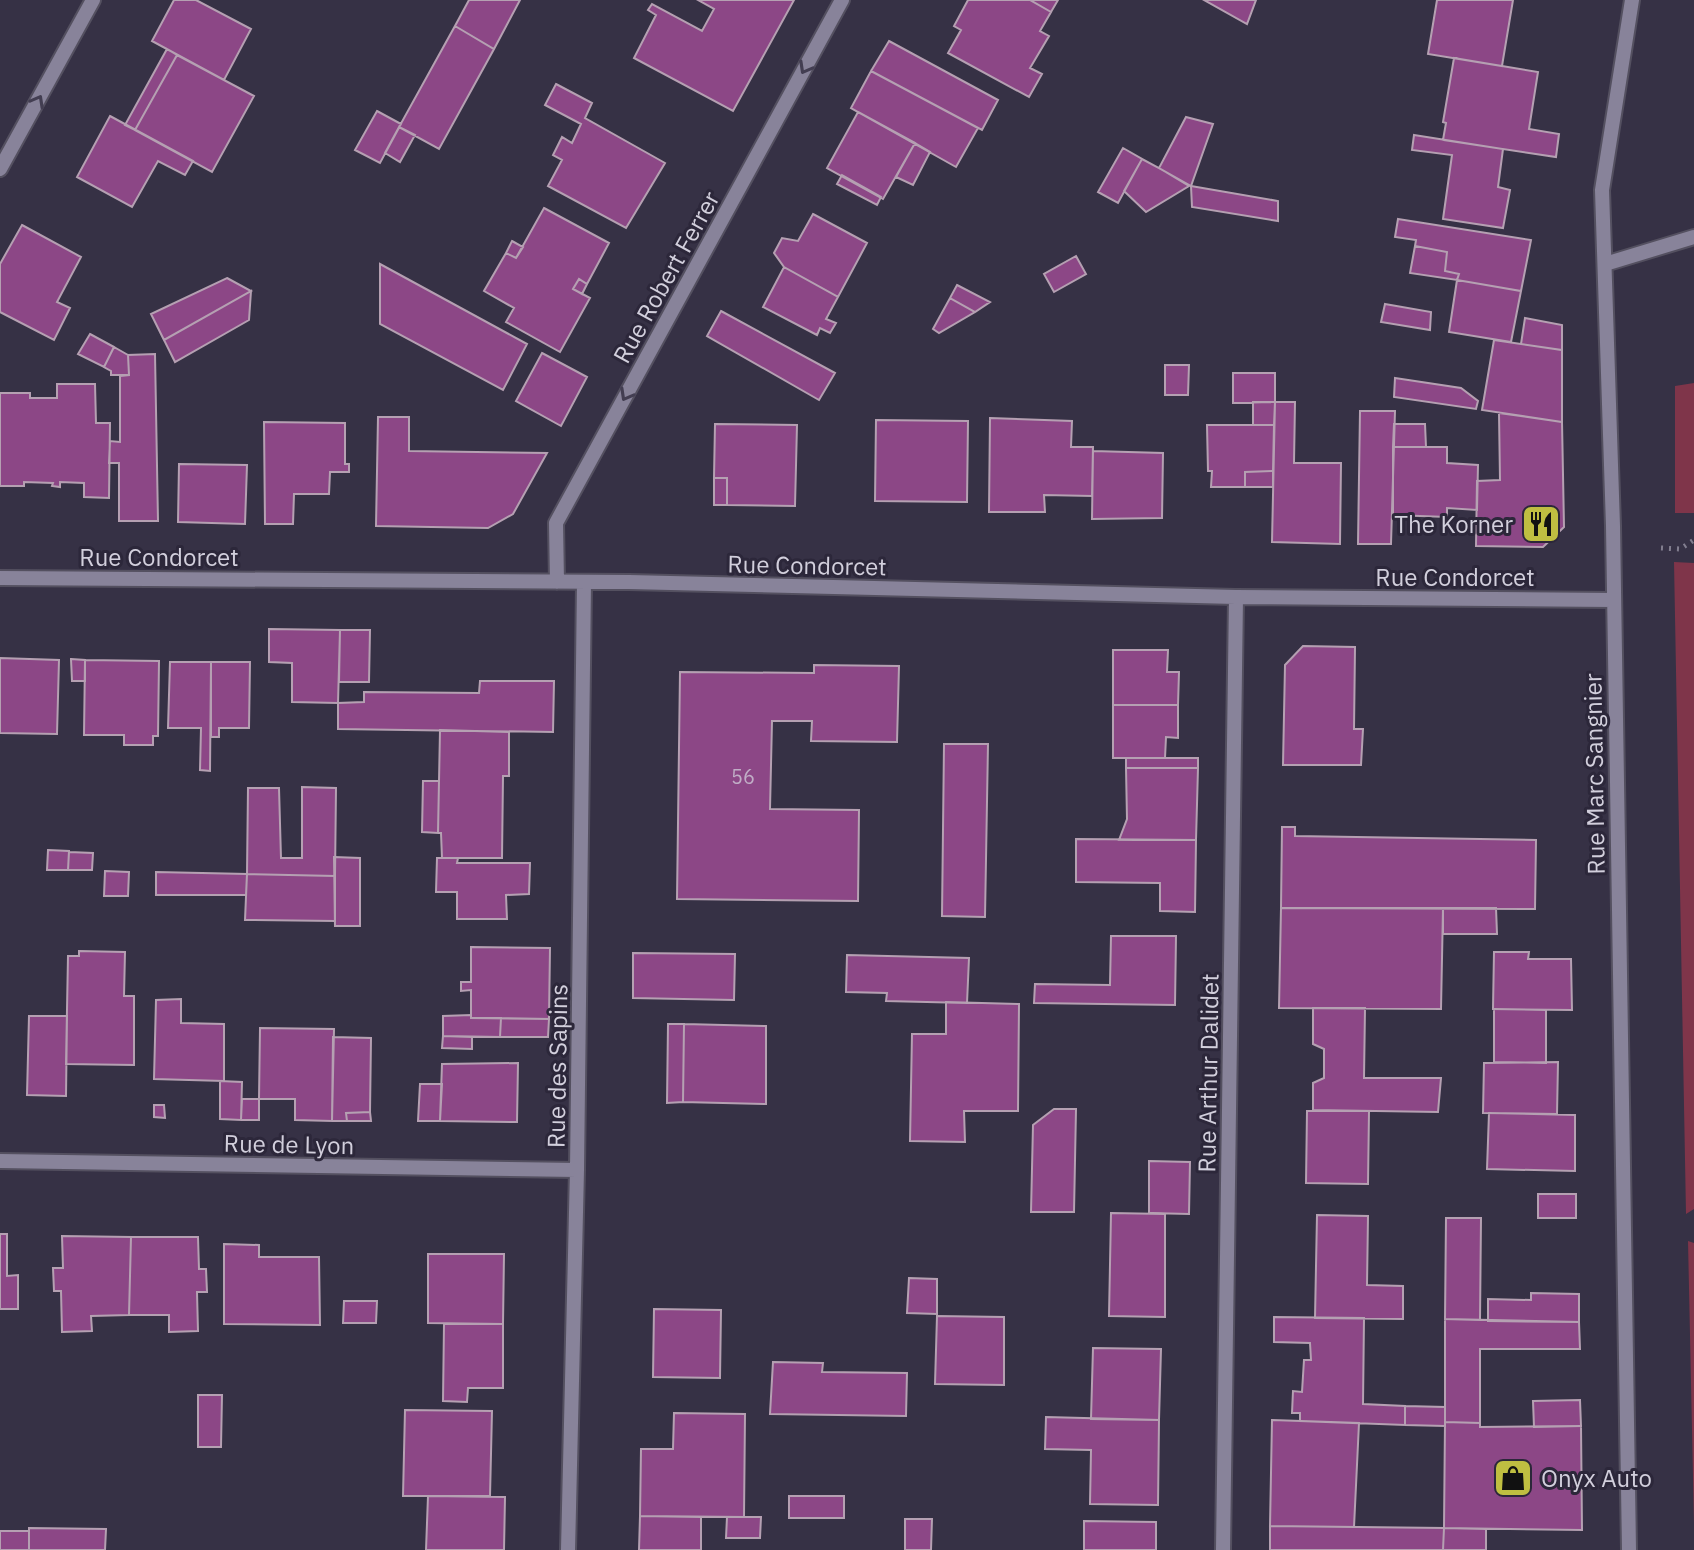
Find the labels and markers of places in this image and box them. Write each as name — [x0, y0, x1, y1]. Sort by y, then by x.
restaurant icon: The Korner — [1520, 503, 1562, 545]
place label: The Korner — [1394, 508, 1513, 540]
shop icon: Onyx Auto — [1492, 1457, 1534, 1499]
place label: Onyx Auto — [1541, 1462, 1652, 1494]

